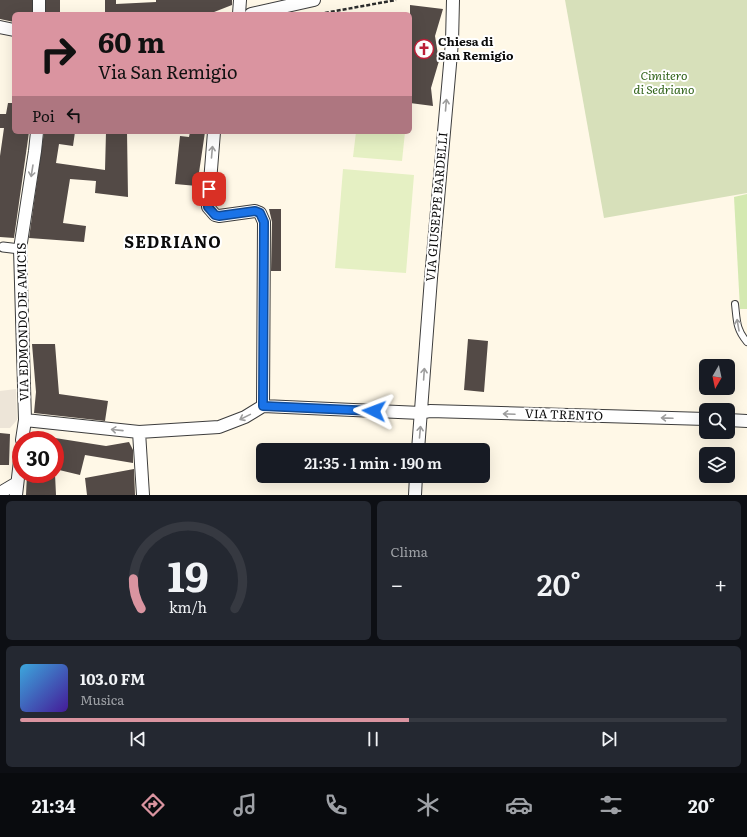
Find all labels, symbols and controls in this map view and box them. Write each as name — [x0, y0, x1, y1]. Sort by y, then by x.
text: 60 m — [98, 20, 165, 62]
icon: right — [32, 28, 84, 80]
place label: Chiesa di San Remigio — [438, 32, 514, 64]
church icon: Chiesa di San Remigio — [413, 38, 435, 60]
text: Via San Remigio — [98, 58, 238, 85]
park label: Cimitero di Sedriano — [634, 66, 694, 98]
one-way arrow — [442, 99, 450, 112]
text: Poi — [32, 104, 55, 127]
icon: left — [63, 104, 85, 126]
street label: VIA GIUSEPPE BARDELLI — [420, 131, 452, 282]
one-way arrow — [209, 146, 216, 159]
one-way arrow — [28, 164, 36, 177]
pin — [192, 172, 226, 206]
icon: arrive — [198, 178, 220, 200]
district label: SEDRIANO — [124, 229, 222, 253]
street label: VIA EDMONDO DE AMICIS — [12, 243, 32, 402]
one-way arrow — [733, 318, 741, 331]
north arrow — [699, 359, 735, 395]
map controls — [699, 359, 735, 483]
one-way arrow — [420, 368, 427, 381]
position arrow — [353, 390, 395, 432]
button: search — [699, 403, 735, 439]
street label: VIA TRENTO — [525, 404, 603, 424]
one-way arrow — [503, 410, 516, 417]
one-way arrow — [239, 414, 251, 421]
one-way arrow — [661, 414, 674, 422]
one-way arrow — [111, 426, 124, 434]
one-way arrow — [416, 426, 423, 439]
speed limit sign: 30 — [12, 431, 64, 483]
button: layers — [699, 447, 735, 483]
text: 21:35 · 1 min · 190 m — [304, 451, 442, 474]
text: 19 — [168, 542, 209, 604]
text: Clima — [391, 542, 428, 561]
text: 20° — [537, 561, 581, 605]
text: − — [391, 567, 403, 600]
text: + — [714, 567, 727, 600]
text: km/h — [169, 595, 208, 616]
text: 103.0 FM — [80, 667, 145, 690]
text: Musica — [80, 690, 124, 709]
icon: previous — [127, 728, 149, 750]
icon: pause — [362, 728, 384, 750]
icon: next — [598, 728, 620, 750]
icon: directions — [139, 791, 167, 819]
icon: music — [231, 791, 259, 819]
icon: phone — [322, 791, 350, 819]
icon: climate — [414, 791, 442, 819]
icon: car — [505, 791, 533, 819]
icon: filters — [597, 791, 625, 819]
text: 21:34 — [32, 792, 76, 819]
text: 20° — [688, 792, 715, 819]

